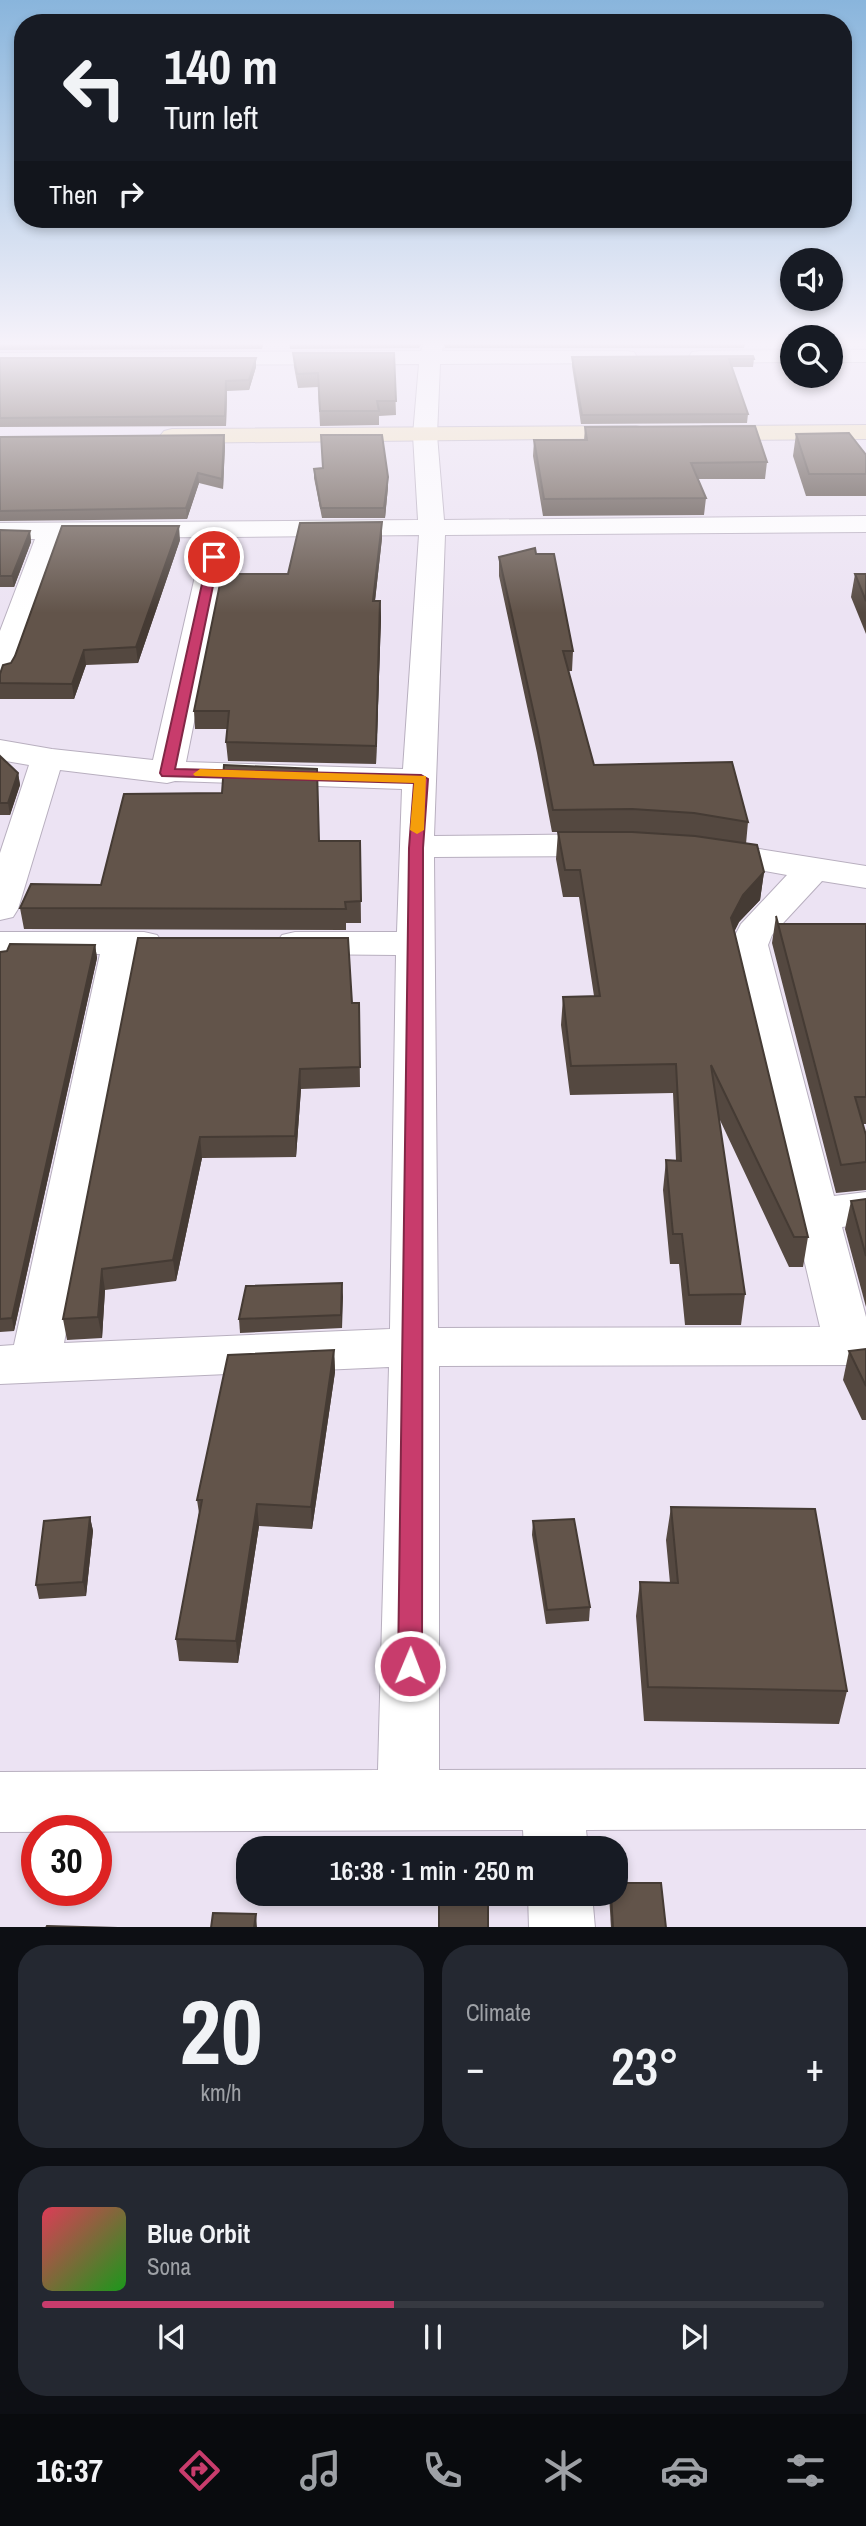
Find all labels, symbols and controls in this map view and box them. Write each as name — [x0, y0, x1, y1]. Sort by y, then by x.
text: 140 m — [164, 33, 278, 99]
icon: left — [49, 42, 140, 133]
text: Turn left — [164, 96, 258, 139]
icon: right — [112, 175, 150, 213]
text: Then — [49, 177, 98, 212]
map controls — [780, 248, 843, 388]
button: sound — [780, 248, 843, 311]
button: search — [780, 325, 843, 388]
pin — [184, 527, 244, 587]
icon: arrive — [195, 538, 233, 576]
position arrow — [373, 1629, 447, 1703]
speed limit sign: 30 — [21, 1815, 112, 1906]
text: 16:38 · 1 min · 250 m — [330, 1853, 534, 1888]
text: 20 — [180, 1970, 263, 2092]
text: Climate — [466, 1997, 531, 2028]
text: 23° — [611, 2031, 679, 2101]
text: − — [466, 2042, 484, 2093]
text: + — [806, 2042, 824, 2093]
text: km/h — [201, 2077, 241, 2108]
text: Blue Orbit — [147, 2216, 250, 2251]
text: Sona — [147, 2251, 191, 2282]
icon: previous — [153, 2318, 191, 2356]
icon: pause — [414, 2318, 452, 2356]
icon: next — [675, 2318, 713, 2356]
icon: directions — [175, 2446, 224, 2495]
icon: music — [296, 2446, 345, 2495]
icon: phone — [418, 2446, 467, 2495]
icon: climate — [539, 2446, 588, 2495]
icon: car — [660, 2446, 709, 2495]
icon: filters — [781, 2446, 830, 2495]
text: 16:37 — [36, 2449, 103, 2492]

